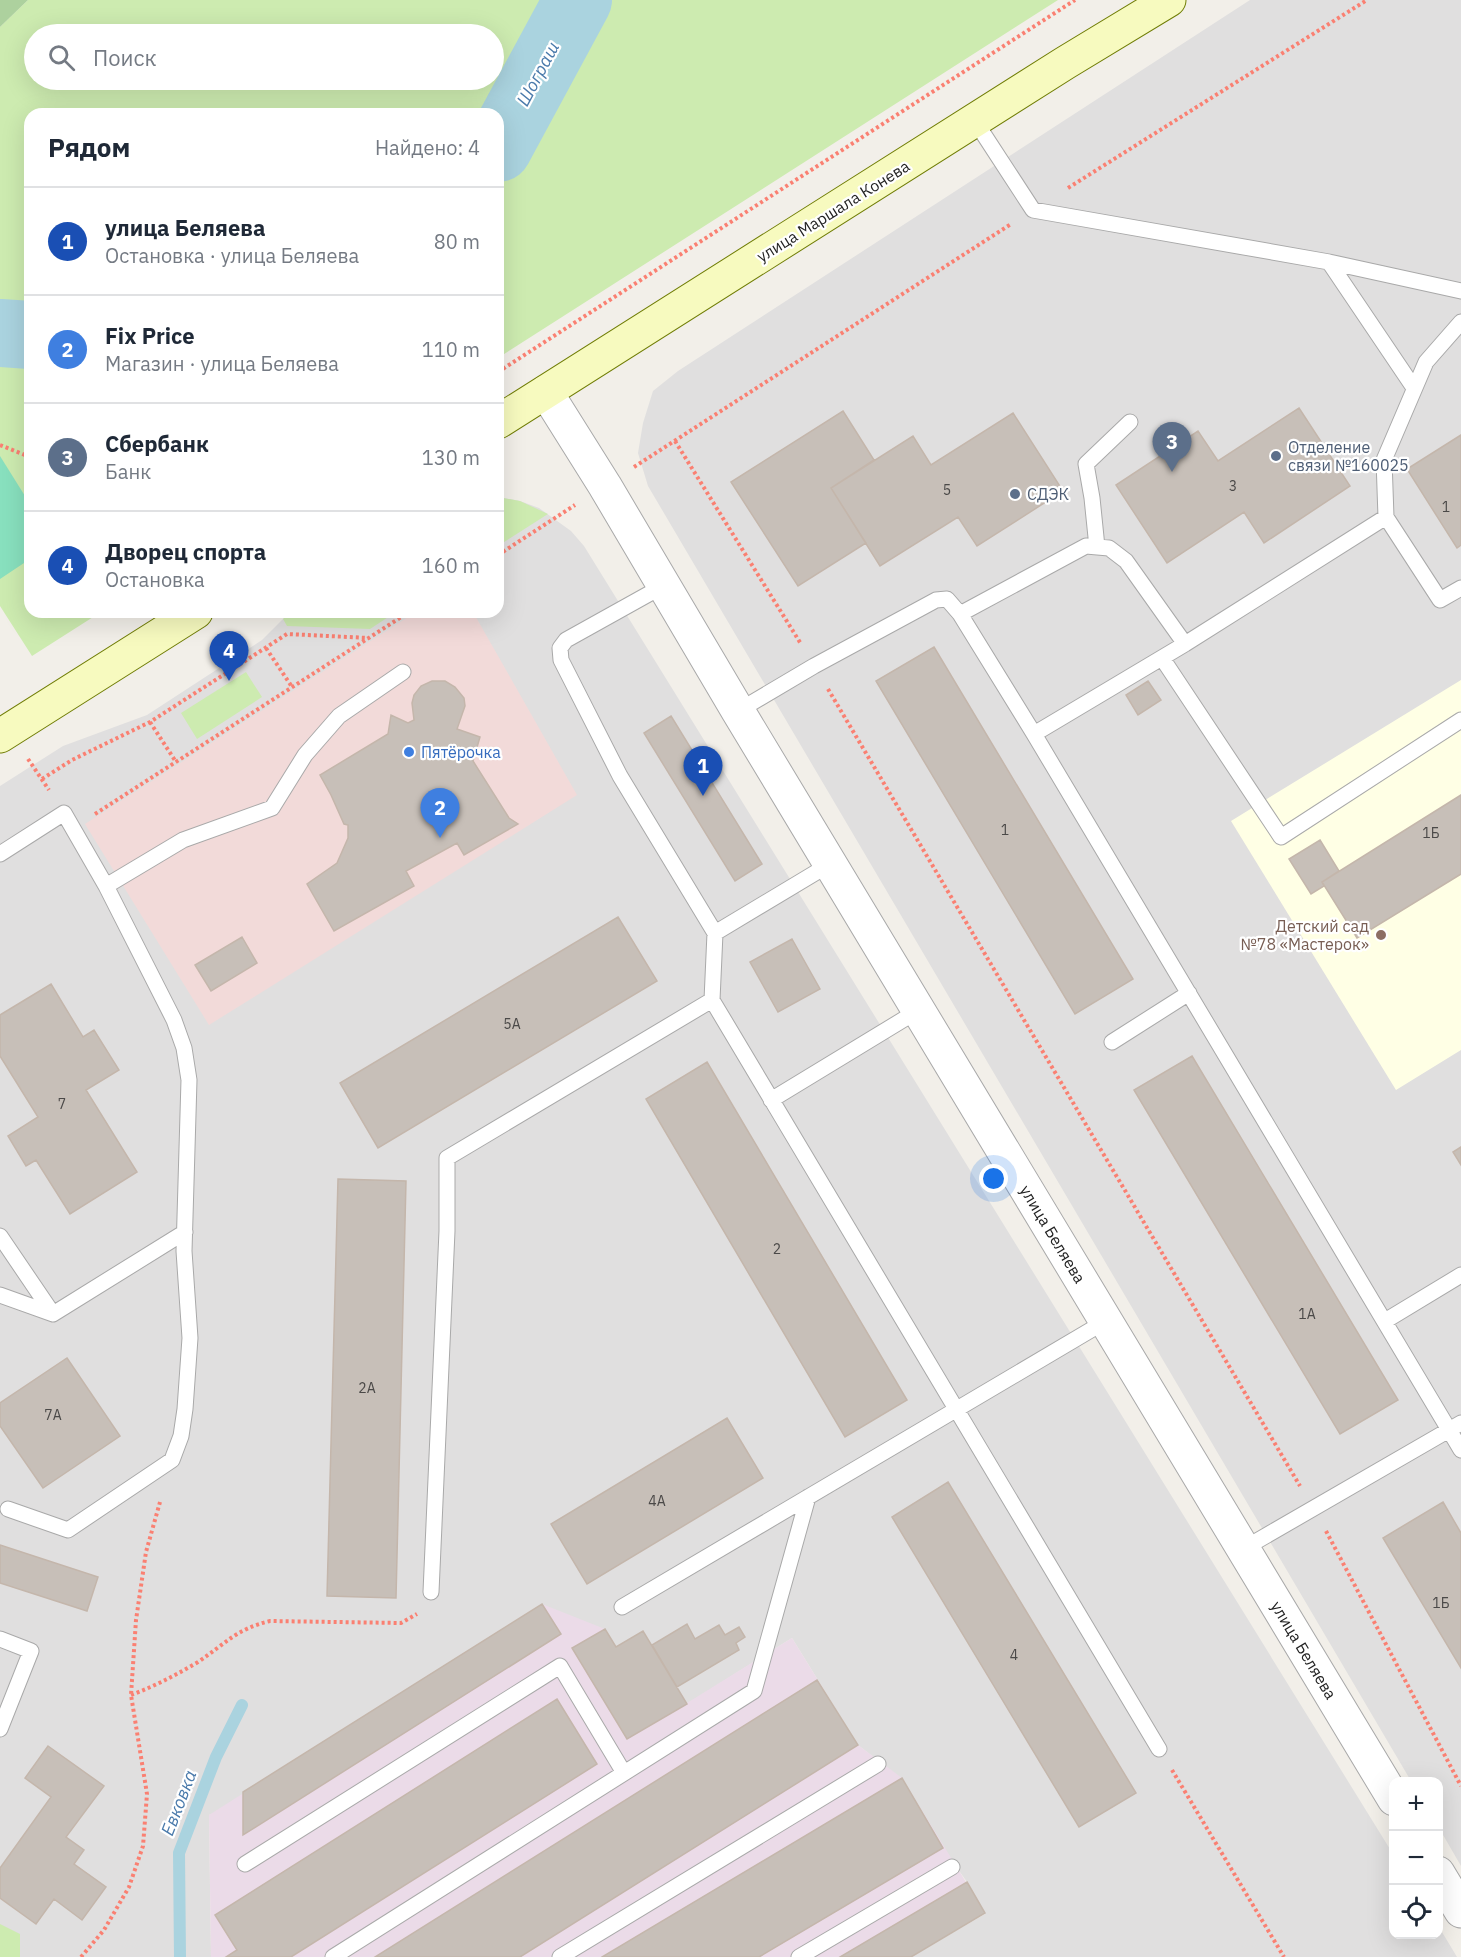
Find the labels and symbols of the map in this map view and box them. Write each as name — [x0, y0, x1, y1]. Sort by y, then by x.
water label: Шограш — [511, 38, 564, 110]
street label: улица Маршала Конева — [753, 156, 914, 266]
pin: 3 — [1152, 422, 1192, 472]
place label: Отделение связи №160025 — [1288, 437, 1409, 475]
marker: Отделение связи №160025 — [1269, 449, 1283, 463]
house number: 3 — [1229, 477, 1237, 495]
house number: 5 — [943, 481, 951, 499]
place label: СДЭК — [1027, 484, 1069, 504]
marker: СДЭК — [1008, 487, 1022, 501]
house number: 1 — [1442, 498, 1450, 516]
pin: 4 — [210, 632, 248, 681]
place label: Пятёрочка — [421, 742, 501, 762]
marker: Пятёрочка — [402, 745, 416, 759]
pin: 1 — [684, 746, 722, 796]
pin: 2 — [420, 788, 460, 838]
house number: 1 — [1001, 821, 1009, 839]
house number: 1Б — [1422, 824, 1440, 842]
place label: Детский сад №78 «Мастерок» — [1240, 916, 1369, 954]
marker: Детский сад №78 «Мастерок» — [1374, 928, 1388, 942]
house number: 5А — [503, 1015, 521, 1033]
house number: 7 — [58, 1095, 66, 1113]
your location — [979, 1164, 1008, 1193]
street label: улица Беляева — [1016, 1181, 1090, 1287]
house number: 2 — [773, 1240, 781, 1258]
house number: 1А — [1298, 1305, 1316, 1323]
house number: 2А — [358, 1379, 376, 1397]
house number: 7А — [44, 1406, 62, 1424]
house number: 4А — [648, 1492, 666, 1510]
house number: 1Б — [1432, 1594, 1450, 1612]
street label: улица Беляева — [1267, 1597, 1341, 1703]
house number: 4 — [1010, 1646, 1018, 1664]
water label: Евковка — [156, 1767, 202, 1839]

